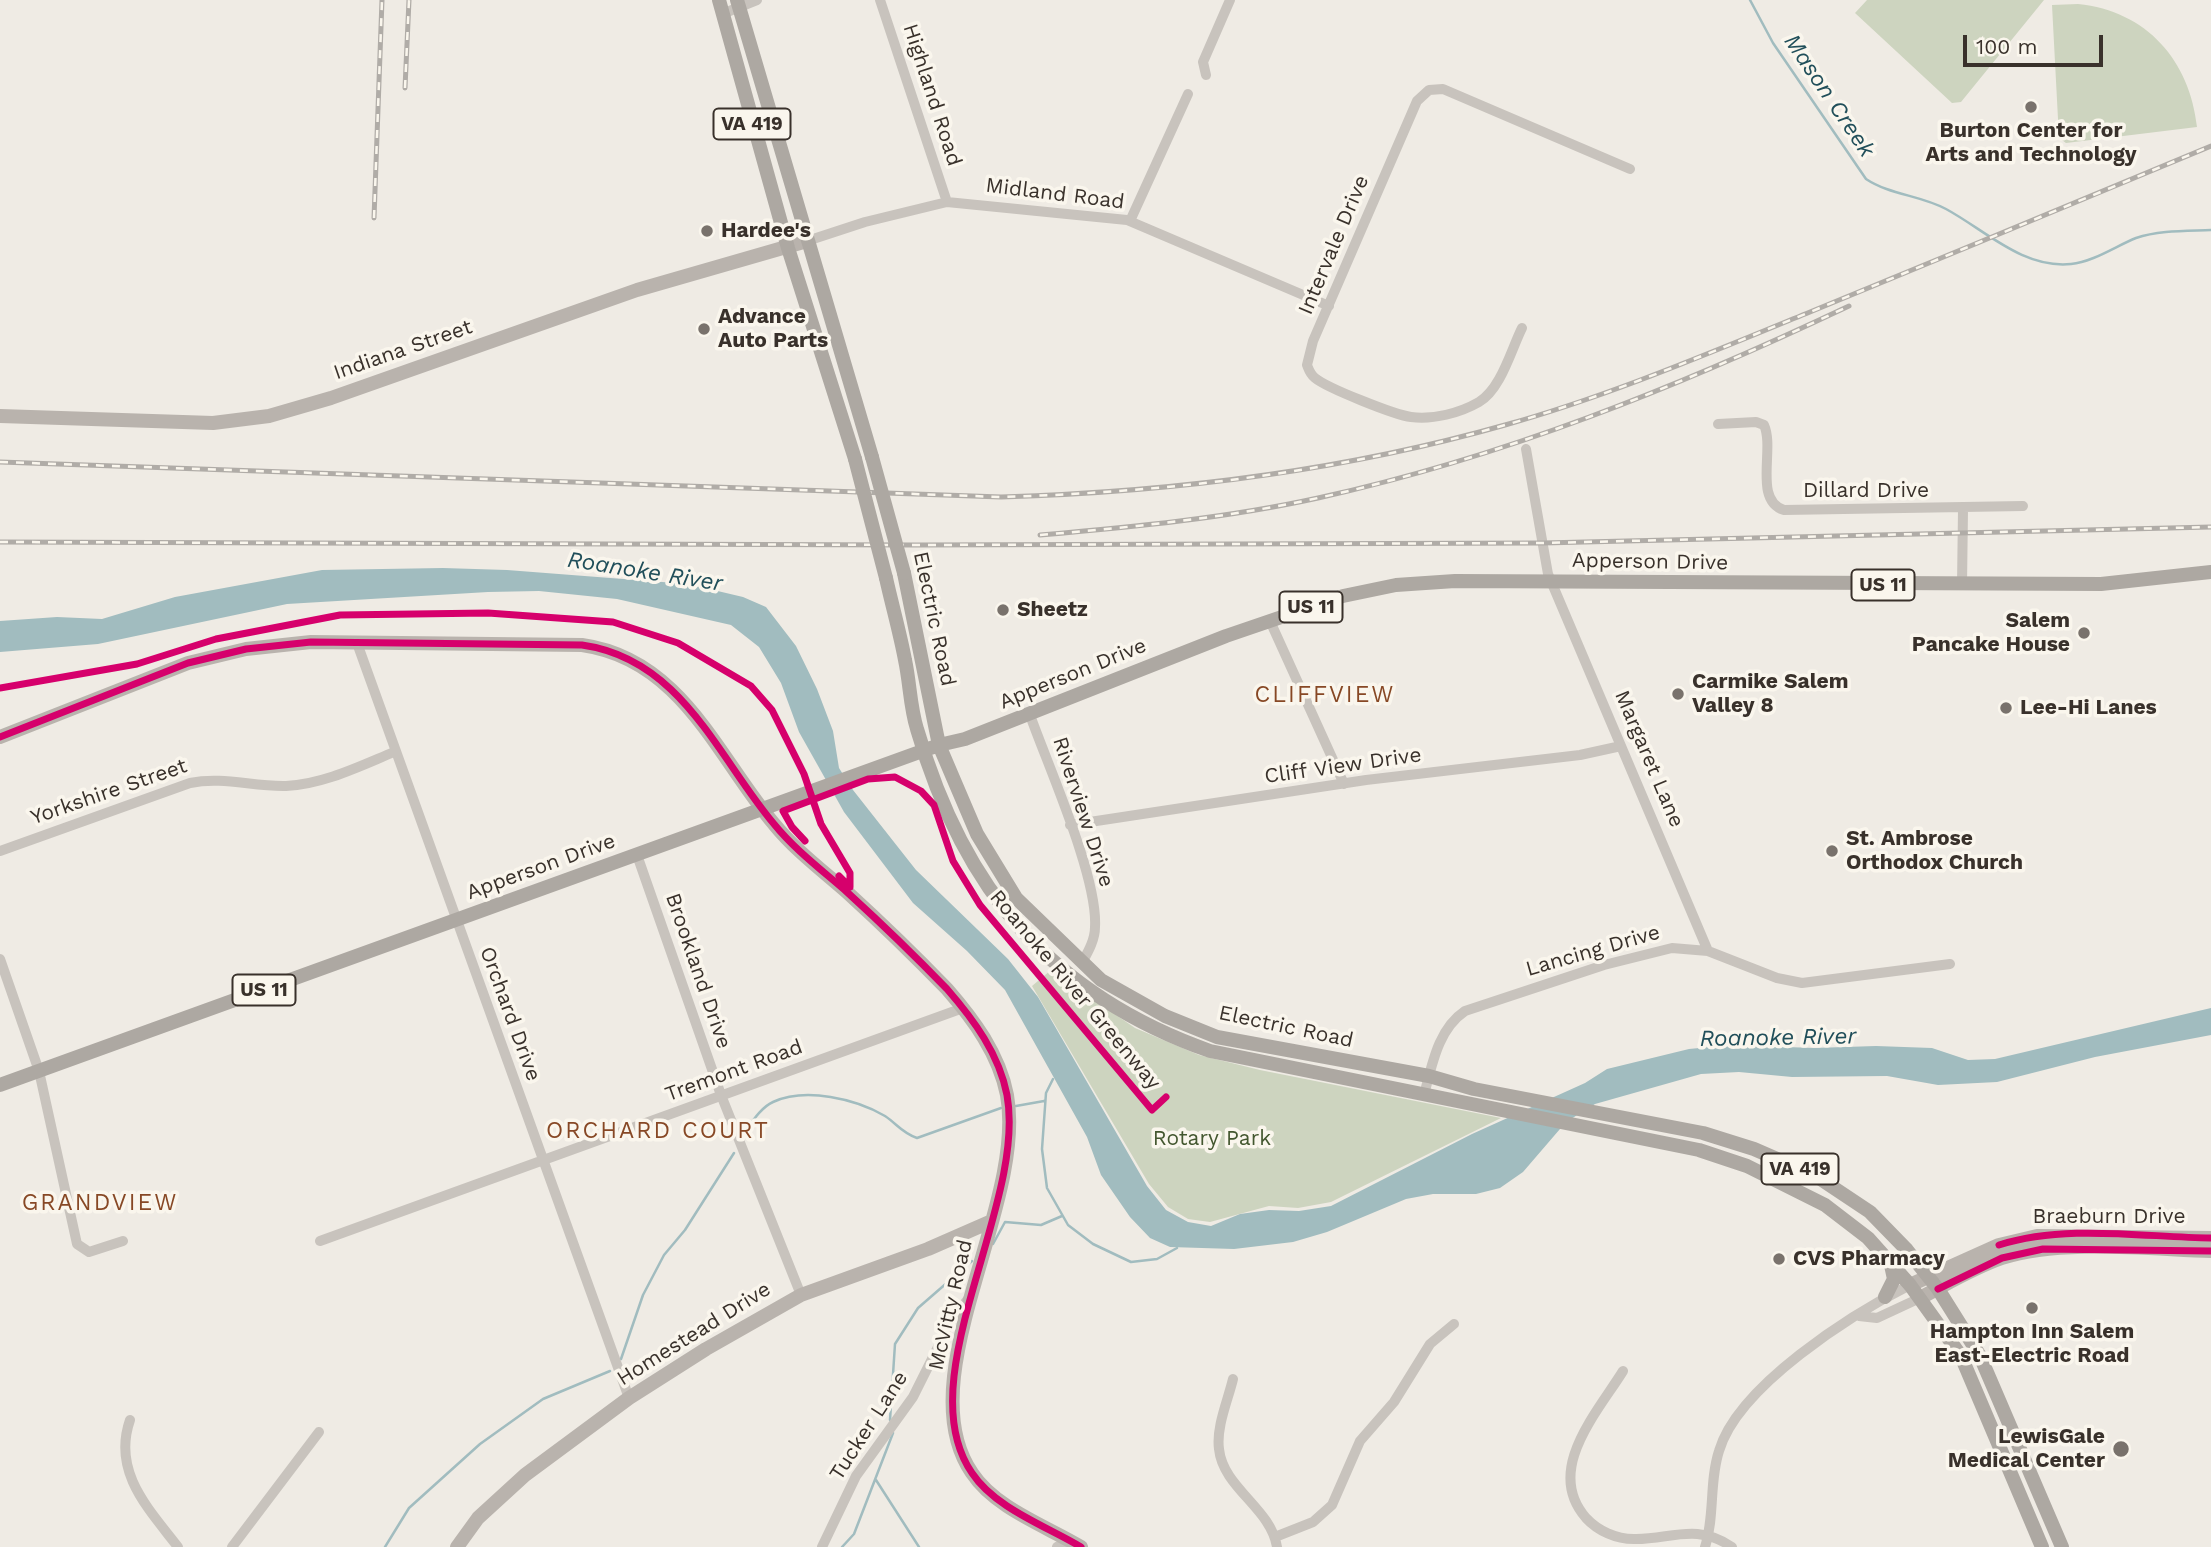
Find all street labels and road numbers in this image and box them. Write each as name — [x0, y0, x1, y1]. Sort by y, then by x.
street label: Highland Road — [897, 21, 967, 169]
road number: VA 419 — [714, 108, 790, 140]
street label: Intervale Drive — [1293, 172, 1375, 318]
street label: Midland Road — [984, 173, 1126, 215]
street label: Indiana Street — [330, 314, 476, 386]
street label: Dillard Drive — [1803, 478, 1929, 504]
street label: Apperson Drive — [1572, 548, 1728, 576]
street label: Electric Road — [907, 549, 961, 689]
road number: US 11 — [1852, 570, 1914, 600]
road number: US 11 — [1280, 592, 1342, 622]
street label: Apperson Drive — [996, 633, 1150, 715]
street label: Margaret Lane — [1609, 687, 1689, 831]
street label: Riverview Drive — [1047, 734, 1119, 890]
street label: Cliff View Drive — [1263, 743, 1423, 789]
street label: Yorkshire Street — [27, 753, 191, 831]
street label: Apperson Drive — [463, 828, 619, 906]
street label: Roanoke River Greenway — [984, 885, 1166, 1095]
street label: Brookland Drive — [660, 890, 736, 1052]
street label: Lancing Drive — [1523, 920, 1663, 982]
street label: Orchard Drive — [474, 943, 546, 1085]
road number: US 11 — [232, 974, 296, 1006]
street label: Electric Road — [1216, 1000, 1356, 1054]
street label: Tremont Road — [662, 1034, 806, 1108]
road number: VA 419 — [1762, 1154, 1839, 1184]
street label: Braeburn Drive — [2032, 1204, 2186, 1230]
street label: McVitty Road — [924, 1237, 978, 1373]
street label: Homestead Drive — [613, 1277, 775, 1391]
street label: Tucker Lane — [824, 1367, 914, 1485]

